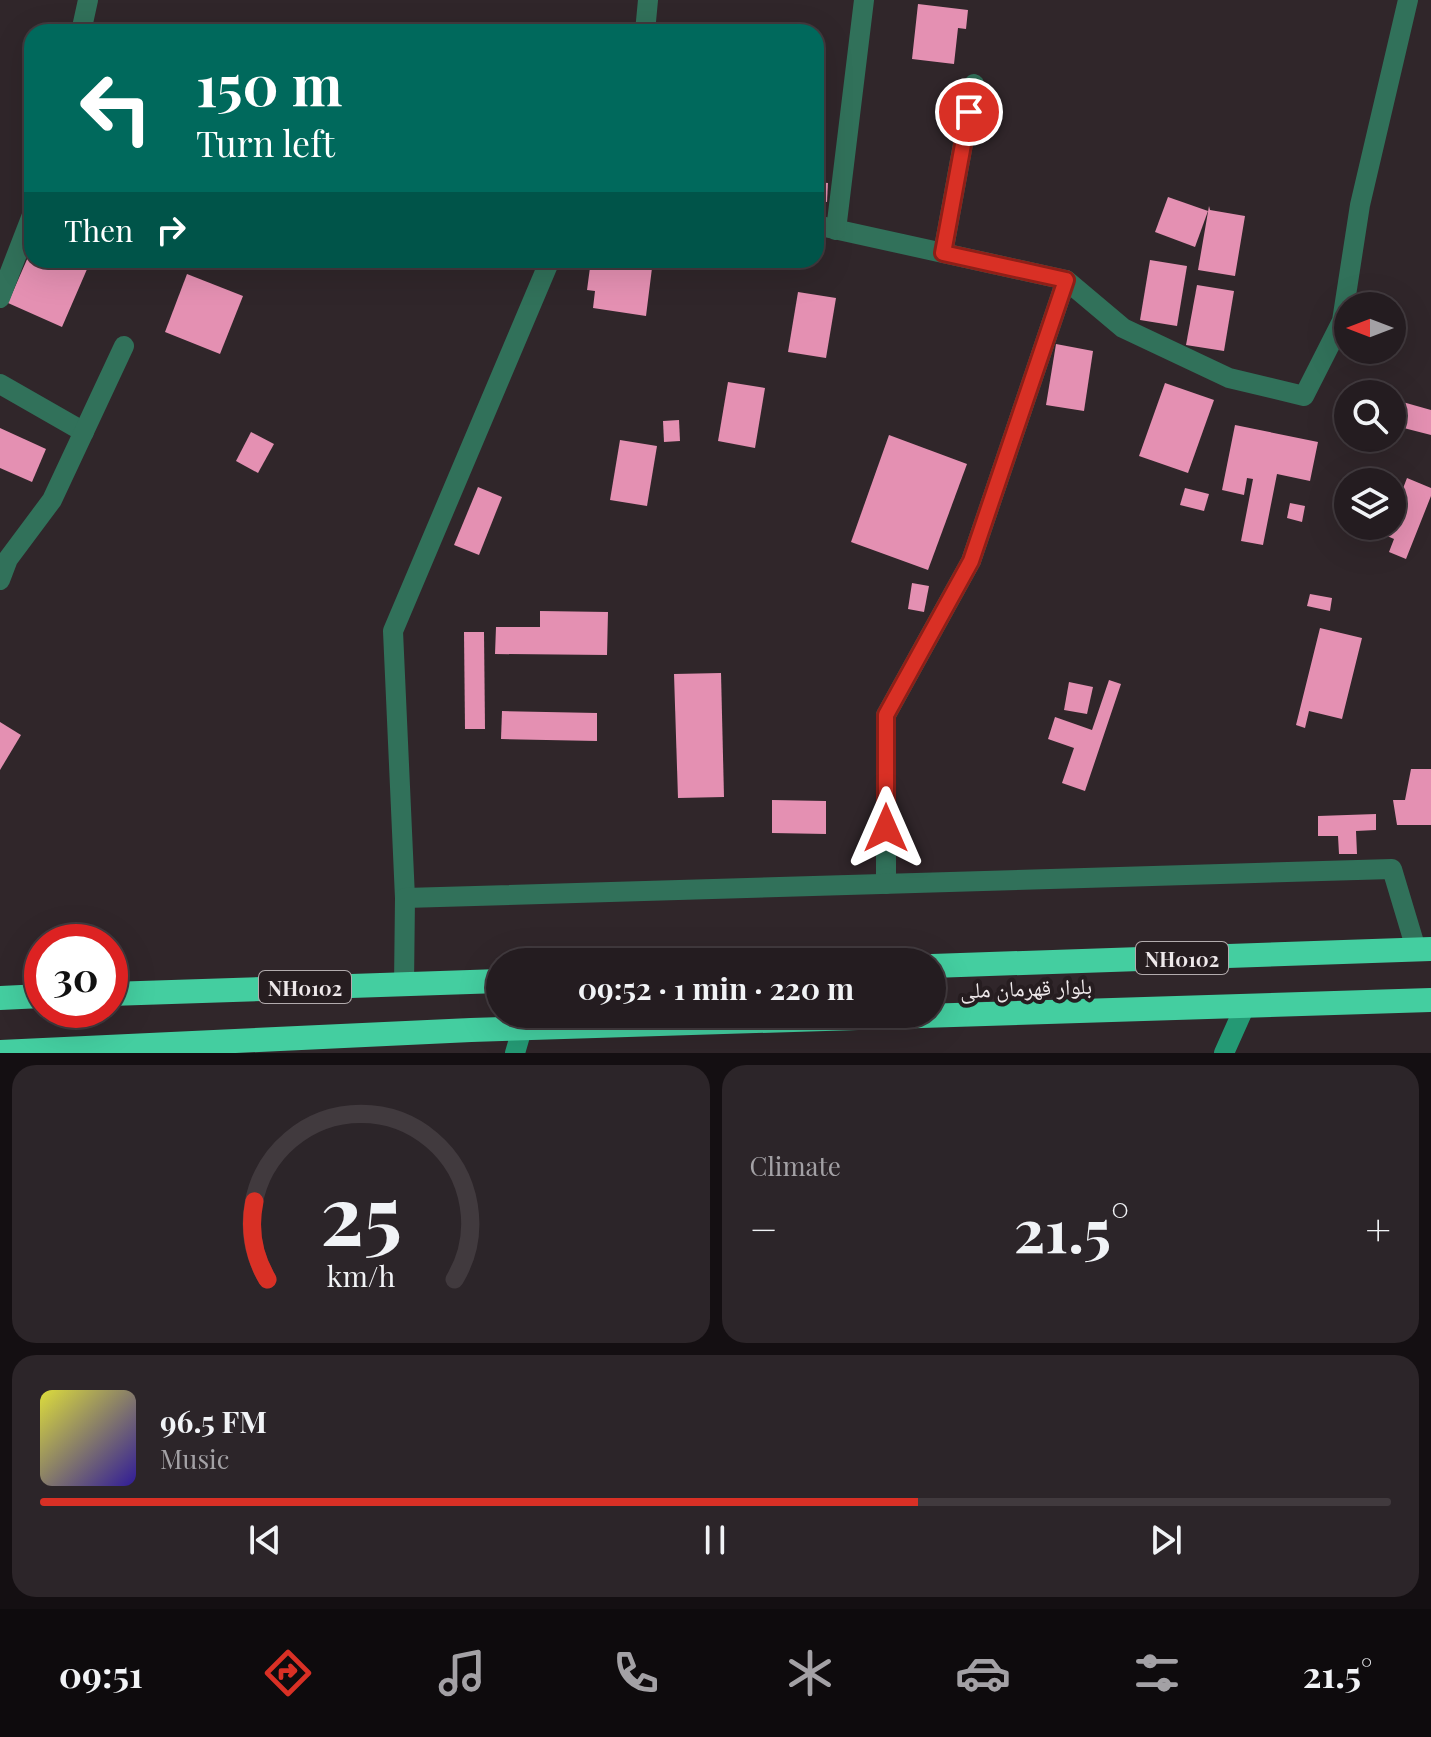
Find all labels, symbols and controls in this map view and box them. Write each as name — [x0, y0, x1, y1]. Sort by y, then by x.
text: 150 m — [196, 46, 342, 121]
icon: left — [64, 56, 168, 160]
pin — [935, 78, 1003, 146]
icon: arrive — [947, 90, 991, 134]
text: Turn left — [196, 118, 335, 166]
icon: right — [149, 208, 193, 252]
text: Then — [64, 210, 133, 250]
north arrow — [1334, 292, 1406, 364]
map controls — [1334, 292, 1406, 540]
button: search — [1334, 380, 1406, 452]
button: layers — [1334, 468, 1406, 540]
position arrow — [844, 786, 928, 870]
speed limit sign: 30 — [24, 924, 128, 1028]
road number: NH0102 — [1136, 942, 1228, 974]
text: 09:52 · 1 min · 220 m — [578, 968, 854, 1008]
street label: بلوار قهرمان ملی — [960, 970, 1092, 1004]
road number: NH0102 — [259, 971, 351, 1003]
text: Climate — [750, 1148, 841, 1183]
text: 25 — [320, 1156, 402, 1267]
text: 21.5° — [1014, 1188, 1129, 1268]
text: − — [750, 1198, 778, 1257]
text: + — [1365, 1198, 1391, 1257]
text: km/h — [326, 1256, 395, 1294]
text: 96.5 FM — [160, 1401, 267, 1441]
text: Music — [160, 1441, 229, 1476]
icon: previous — [243, 1518, 287, 1562]
icon: pause — [693, 1518, 737, 1562]
icon: next — [1144, 1518, 1188, 1562]
icon: directions — [260, 1645, 316, 1701]
icon: music — [434, 1645, 490, 1701]
icon: phone — [608, 1645, 664, 1701]
icon: climate — [782, 1645, 838, 1701]
icon: car — [955, 1645, 1011, 1701]
icon: filters — [1129, 1645, 1185, 1701]
text: 09:51 — [59, 1649, 143, 1697]
text: 21.5° — [1303, 1649, 1372, 1697]

